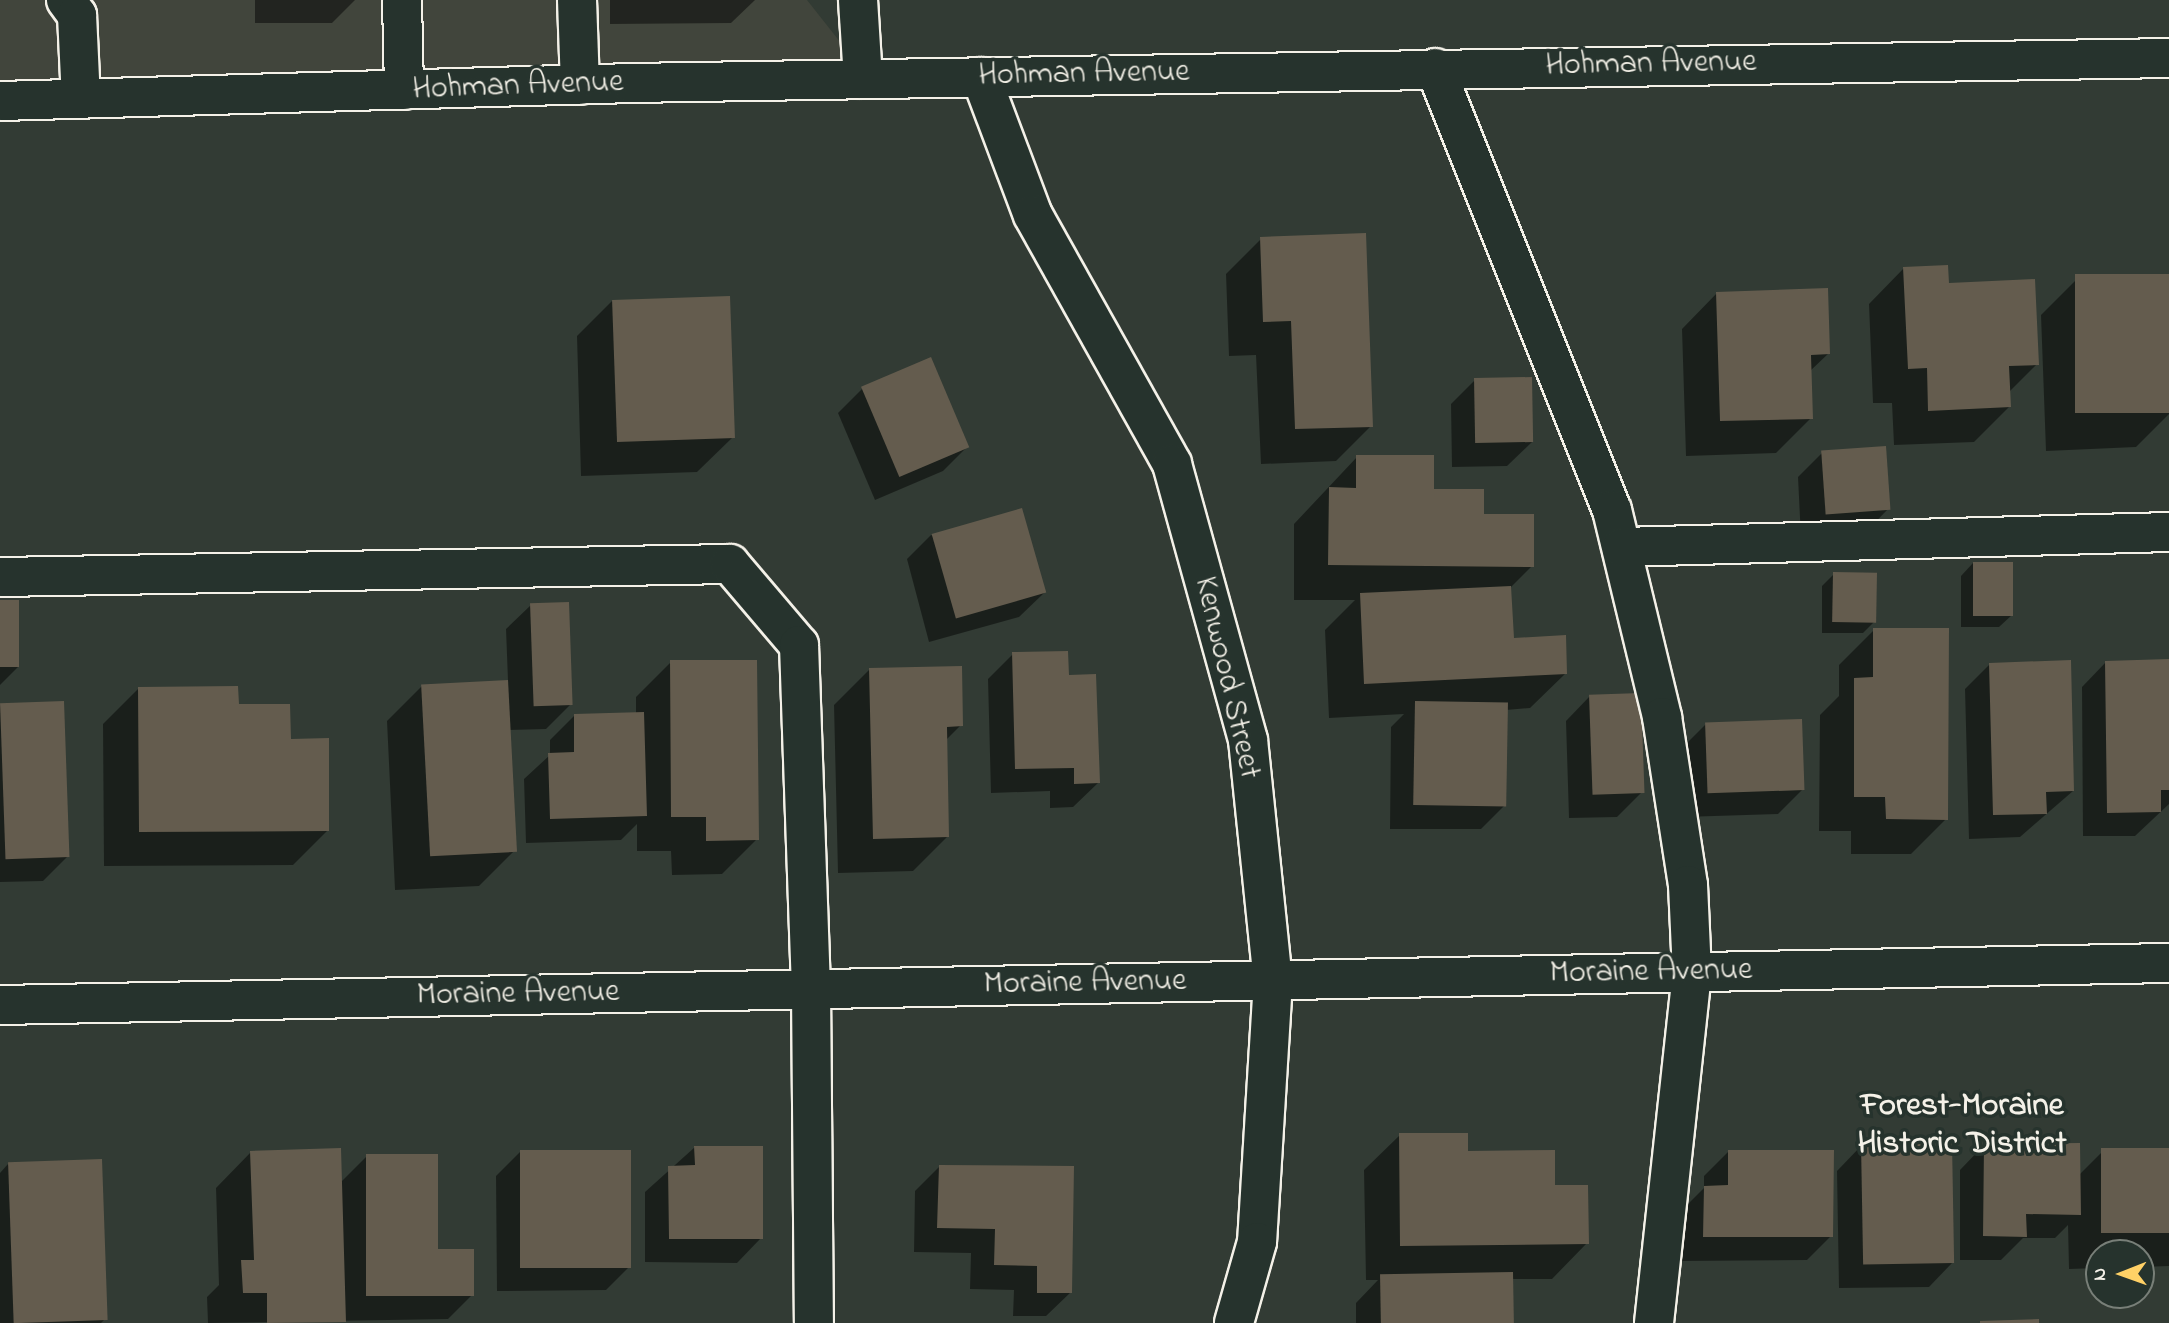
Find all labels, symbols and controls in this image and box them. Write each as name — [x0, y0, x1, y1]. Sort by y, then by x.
street label: Hohman Avenue — [1545, 44, 1757, 86]
street label: Hohman Avenue — [978, 54, 1190, 96]
street label: Hohman Avenue — [412, 64, 624, 110]
street label: Kenwood Street — [1184, 573, 1268, 783]
street label: Moraine Avenue — [1549, 952, 1753, 994]
street label: Moraine Avenue — [983, 963, 1187, 1005]
street label: Moraine Avenue — [416, 974, 620, 1016]
district label: Forest-Moraine Historic District — [1857, 1087, 2067, 1165]
north arrow — [2085, 1239, 2155, 1309]
text: N — [2087, 1268, 2114, 1281]

